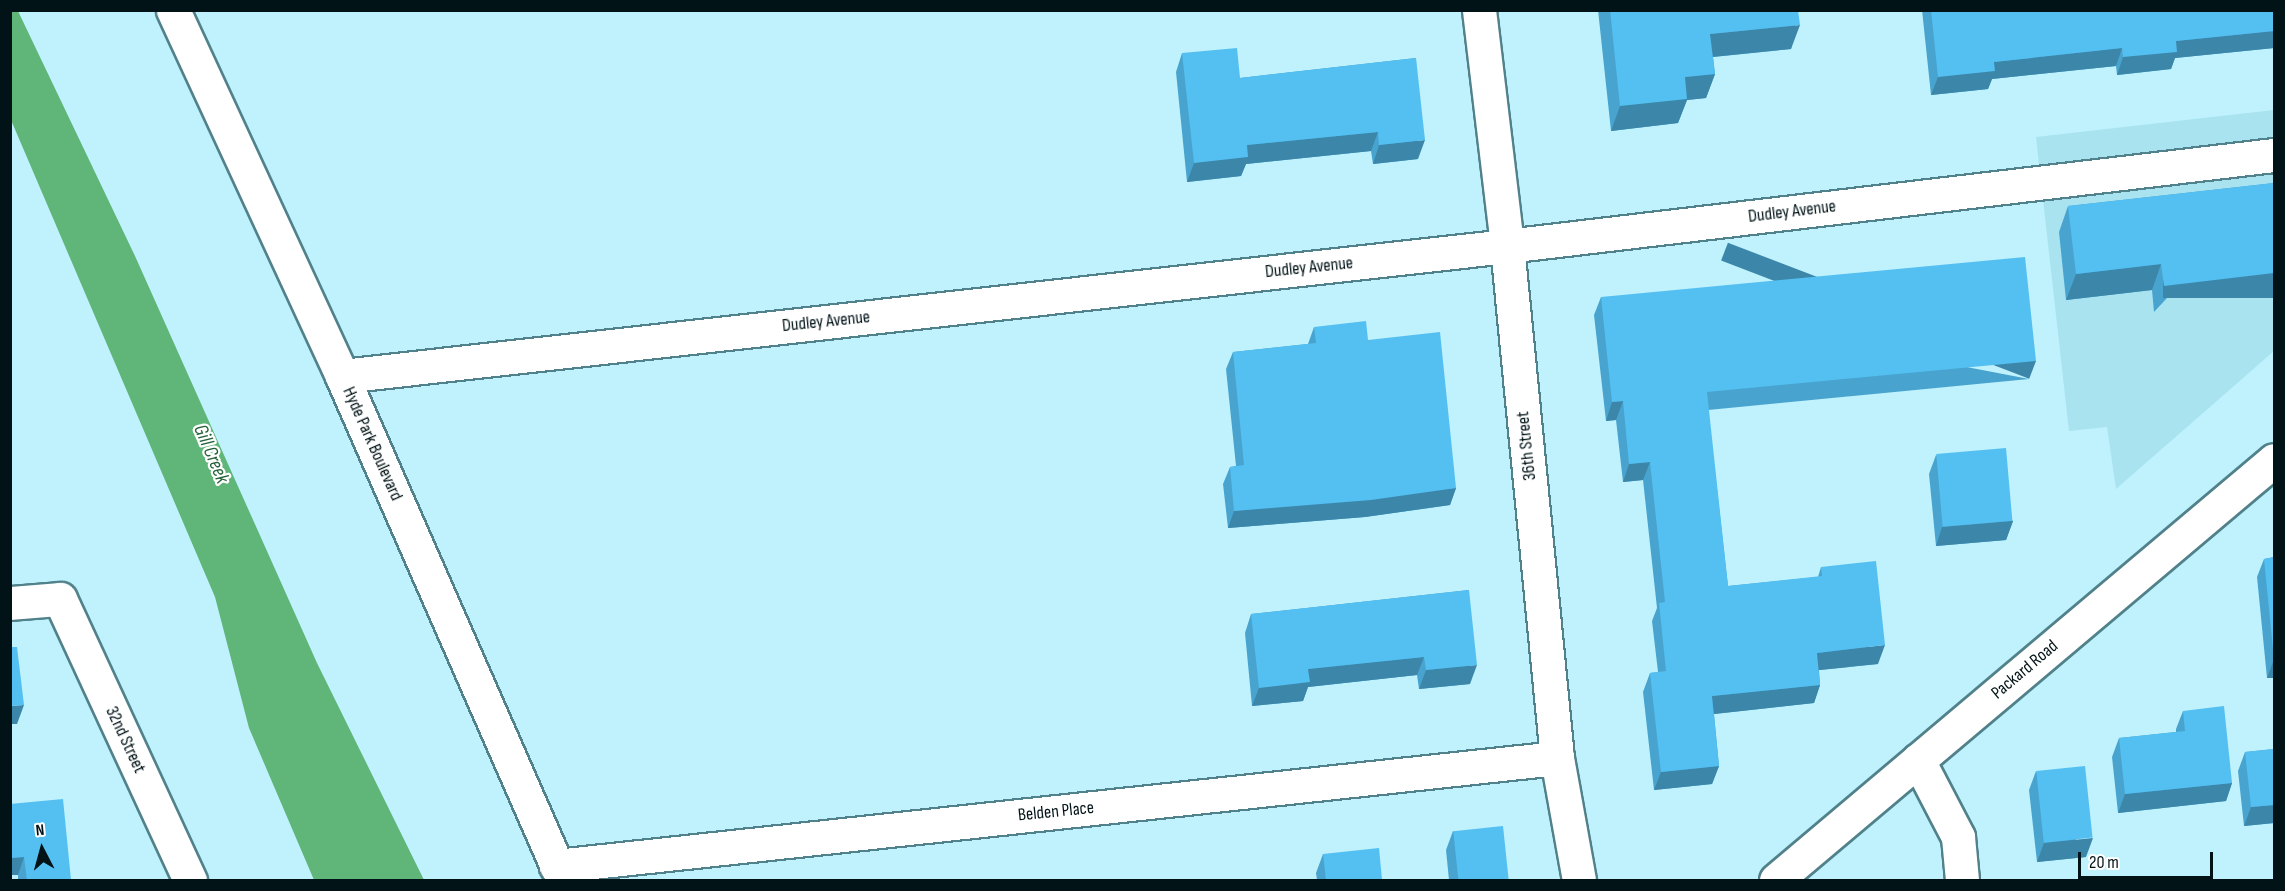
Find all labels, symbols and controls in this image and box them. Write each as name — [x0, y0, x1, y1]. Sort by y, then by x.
street label: Dudley Avenue — [1747, 196, 1837, 228]
street label: Dudley Avenue — [1264, 253, 1354, 283]
street label: Dudley Avenue — [781, 307, 871, 337]
street label: Hyde Park Boulevard — [337, 384, 407, 504]
street label: 36th Street — [1513, 410, 1541, 482]
water label: Gill Creek — [188, 421, 234, 487]
street label: Packard Road — [1987, 636, 2063, 704]
street label: 32nd Street — [100, 703, 150, 777]
street label: Belden Place — [1017, 797, 1095, 827]
north arrow — [12, 819, 72, 879]
text: N — [35, 821, 45, 840]
scale bar — [2081, 840, 2216, 878]
text: 20 m — [2089, 852, 2119, 873]

